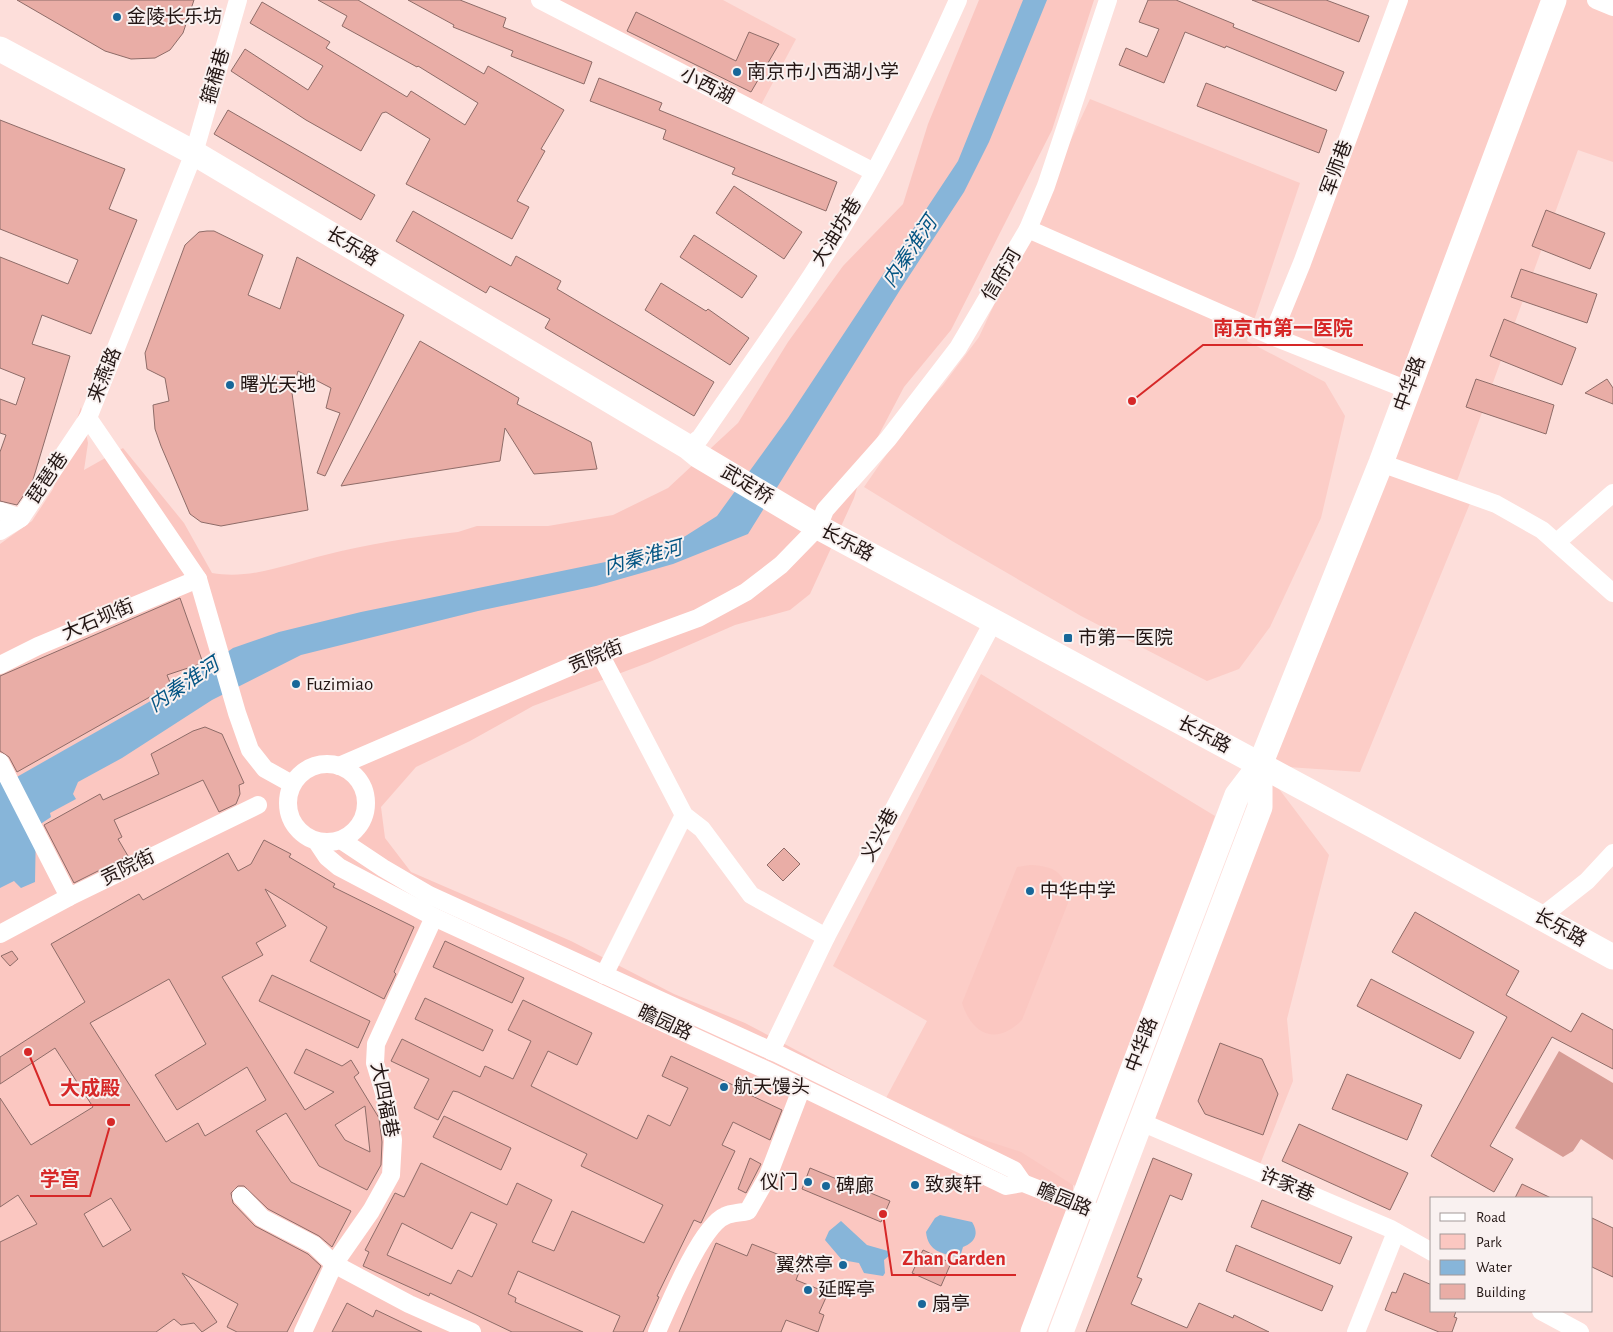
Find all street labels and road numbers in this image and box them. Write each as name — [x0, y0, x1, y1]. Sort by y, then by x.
street label: 箍桶巷 — [197, 45, 233, 106]
street label: 小西湖 — [677, 64, 737, 107]
street label: 军师巷 — [1316, 137, 1356, 198]
street label: 大油坊巷 — [807, 194, 865, 269]
street label: 长乐路 — [323, 223, 382, 270]
street label: 信府河 — [977, 245, 1025, 304]
street label: 来燕路 — [85, 345, 124, 405]
street label: 中华路 — [1390, 354, 1429, 414]
street label: 琵琶巷 — [23, 448, 72, 507]
street label: 武定桥 — [718, 460, 777, 508]
street label: 长乐路 — [817, 520, 877, 565]
street label: 大石坝街 — [59, 595, 137, 644]
street label: 贡院街 — [566, 637, 626, 676]
street label: 长乐路 — [1174, 712, 1234, 757]
street label: 义兴巷 — [856, 804, 902, 865]
street label: 贡院街 — [98, 846, 158, 889]
street label: 长乐路 — [1530, 905, 1590, 950]
street label: 瞻园路 — [635, 1001, 696, 1044]
street label: 中华路 — [1122, 1015, 1161, 1075]
street label: 大四福巷 — [367, 1060, 403, 1139]
street label: 许家巷 — [1257, 1163, 1318, 1205]
street label: 瞻园路 — [1034, 1179, 1095, 1219]

